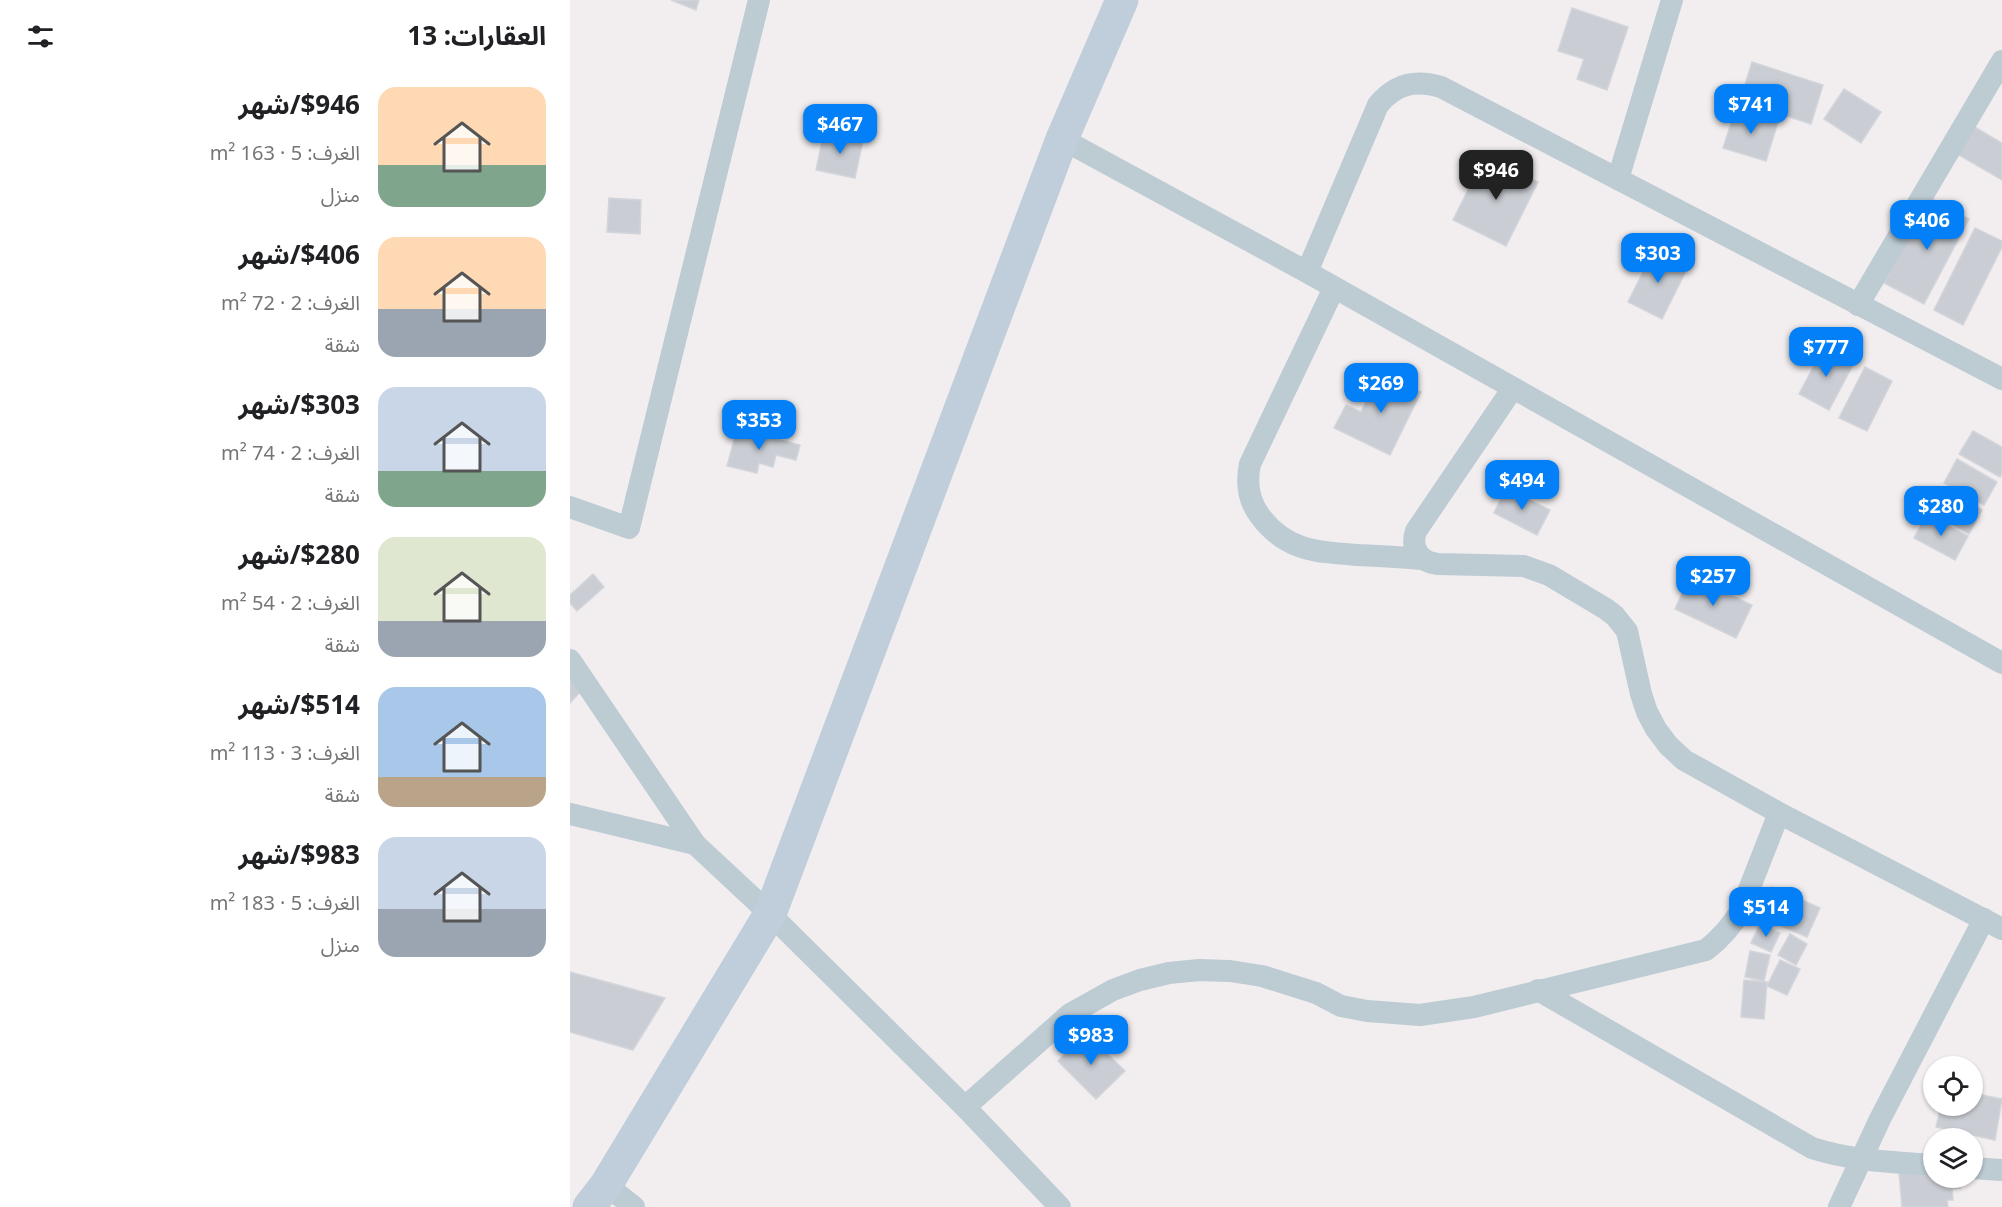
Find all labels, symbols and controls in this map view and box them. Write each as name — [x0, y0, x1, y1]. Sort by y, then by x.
text: العقارات: 13 — [407, 17, 546, 53]
icon: filters — [24, 20, 57, 53]
pin: $741 — [1715, 84, 1787, 135]
text: $946/شهر — [238, 86, 360, 122]
text: $741 — [1728, 90, 1774, 117]
pin: $467 — [804, 104, 876, 155]
text: $467 — [817, 110, 863, 137]
icon: home — [426, 111, 498, 183]
text: الغرف: 5 · 163 m² — [210, 139, 360, 166]
pin: $946 — [1460, 150, 1532, 201]
text: $946 — [1473, 156, 1519, 183]
text: منزل — [321, 181, 360, 208]
pin: $406 — [1891, 200, 1963, 251]
text: $406 — [1904, 206, 1950, 233]
pin: $303 — [1622, 233, 1694, 284]
text: $406/شهر — [238, 236, 360, 272]
text: $303 — [1635, 239, 1681, 266]
icon: home — [426, 261, 498, 333]
text: الغرف: 2 · 72 m² — [221, 289, 360, 316]
pin: $777 — [1790, 327, 1862, 378]
text: شقة — [325, 331, 360, 358]
text: $777 — [1803, 333, 1849, 360]
pin: $269 — [1345, 363, 1417, 414]
text: $269 — [1358, 369, 1404, 396]
text: $303/شهر — [238, 386, 360, 422]
pin: $353 — [723, 400, 795, 451]
text: $353 — [736, 406, 782, 433]
icon: home — [426, 411, 498, 483]
text: الغرف: 2 · 74 m² — [221, 439, 360, 466]
pin: $494 — [1486, 460, 1558, 511]
text: $494 — [1499, 466, 1545, 493]
text: شقة — [325, 481, 360, 508]
pin: $280 — [1905, 486, 1977, 537]
text: $280 — [1918, 492, 1964, 519]
text: $280/شهر — [238, 536, 360, 572]
pin: $257 — [1677, 556, 1749, 607]
icon: home — [426, 561, 498, 633]
text: $257 — [1690, 562, 1736, 589]
text: الغرف: 2 · 54 m² — [221, 589, 360, 616]
text: شقة — [325, 631, 360, 658]
text: $514/شهر — [238, 686, 360, 722]
icon: home — [426, 711, 498, 783]
text: الغرف: 3 · 113 m² — [210, 739, 360, 766]
text: شقة — [325, 781, 360, 808]
text: $983/شهر — [238, 836, 360, 872]
icon: home — [426, 861, 498, 933]
pin: $514 — [1730, 887, 1802, 938]
text: الغرف: 5 · 183 m² — [210, 889, 360, 916]
text: $514 — [1743, 893, 1789, 920]
text: منزل — [321, 931, 360, 958]
pin: $983 — [1055, 1015, 1127, 1066]
text: $983 — [1068, 1021, 1114, 1048]
map controls — [1923, 1056, 1983, 1188]
button: locate — [1923, 1056, 1983, 1116]
button: layers — [1923, 1128, 1983, 1188]

